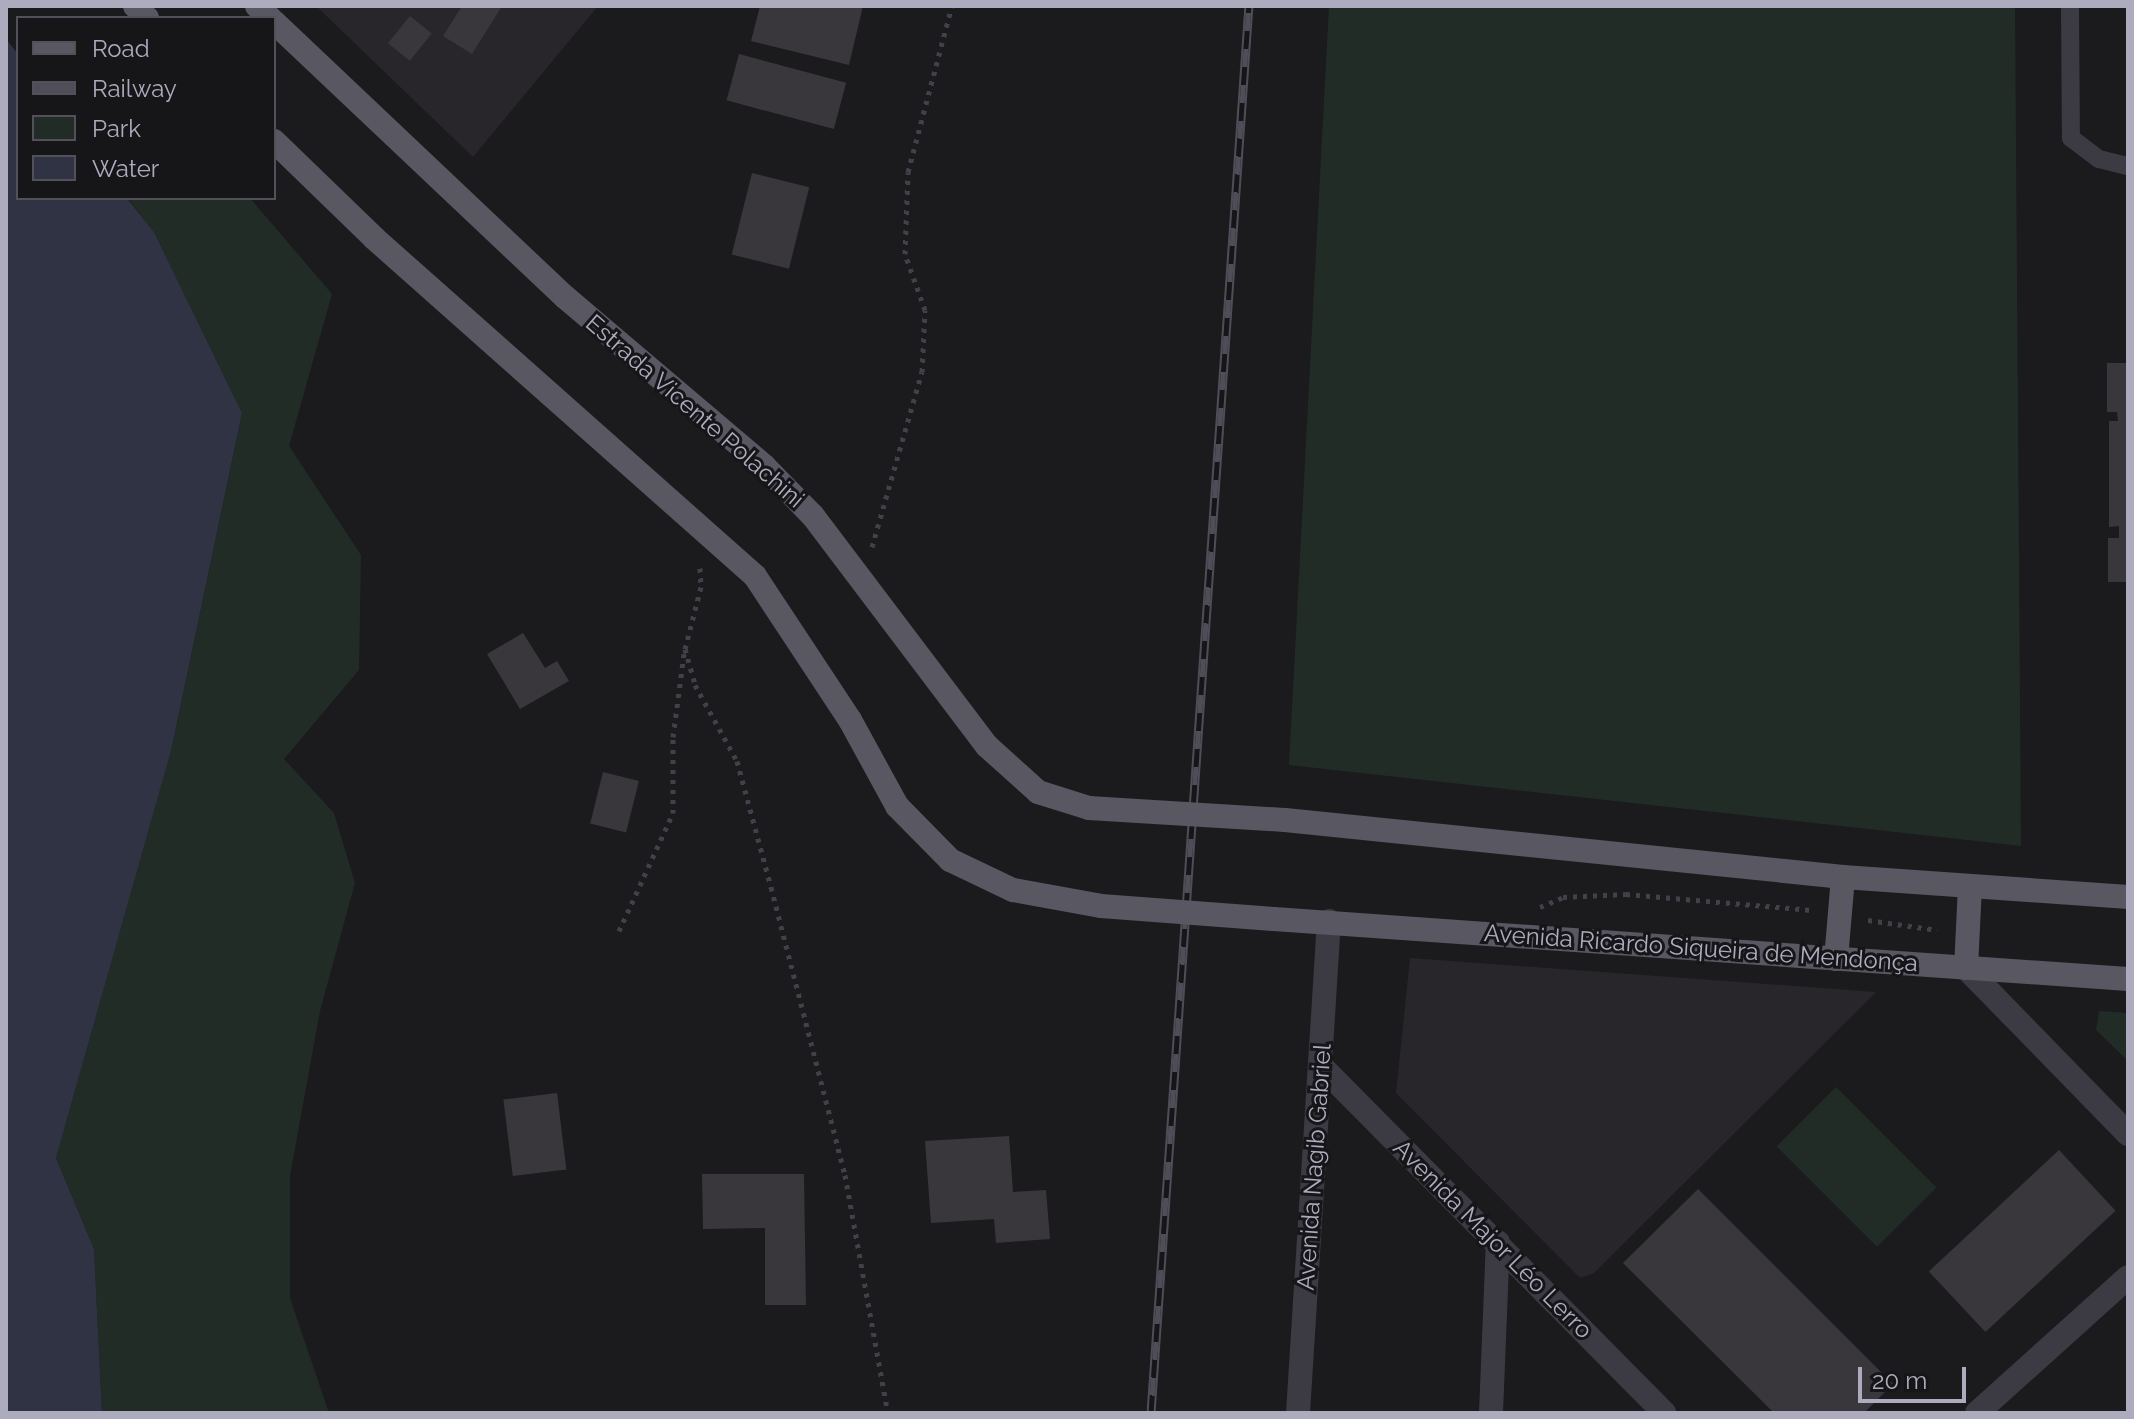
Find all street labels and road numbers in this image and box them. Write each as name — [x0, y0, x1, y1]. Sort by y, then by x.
street label: Estrada Vicente Polachini — [580, 308, 810, 514]
street label: Avenida Ricardo Siqueira de Mendonça — [1483, 918, 1919, 978]
street label: Avenida Nagib Gabriel — [1291, 1043, 1337, 1291]
street label: Avenida Major Léo Lerro — [1387, 1133, 1599, 1345]

